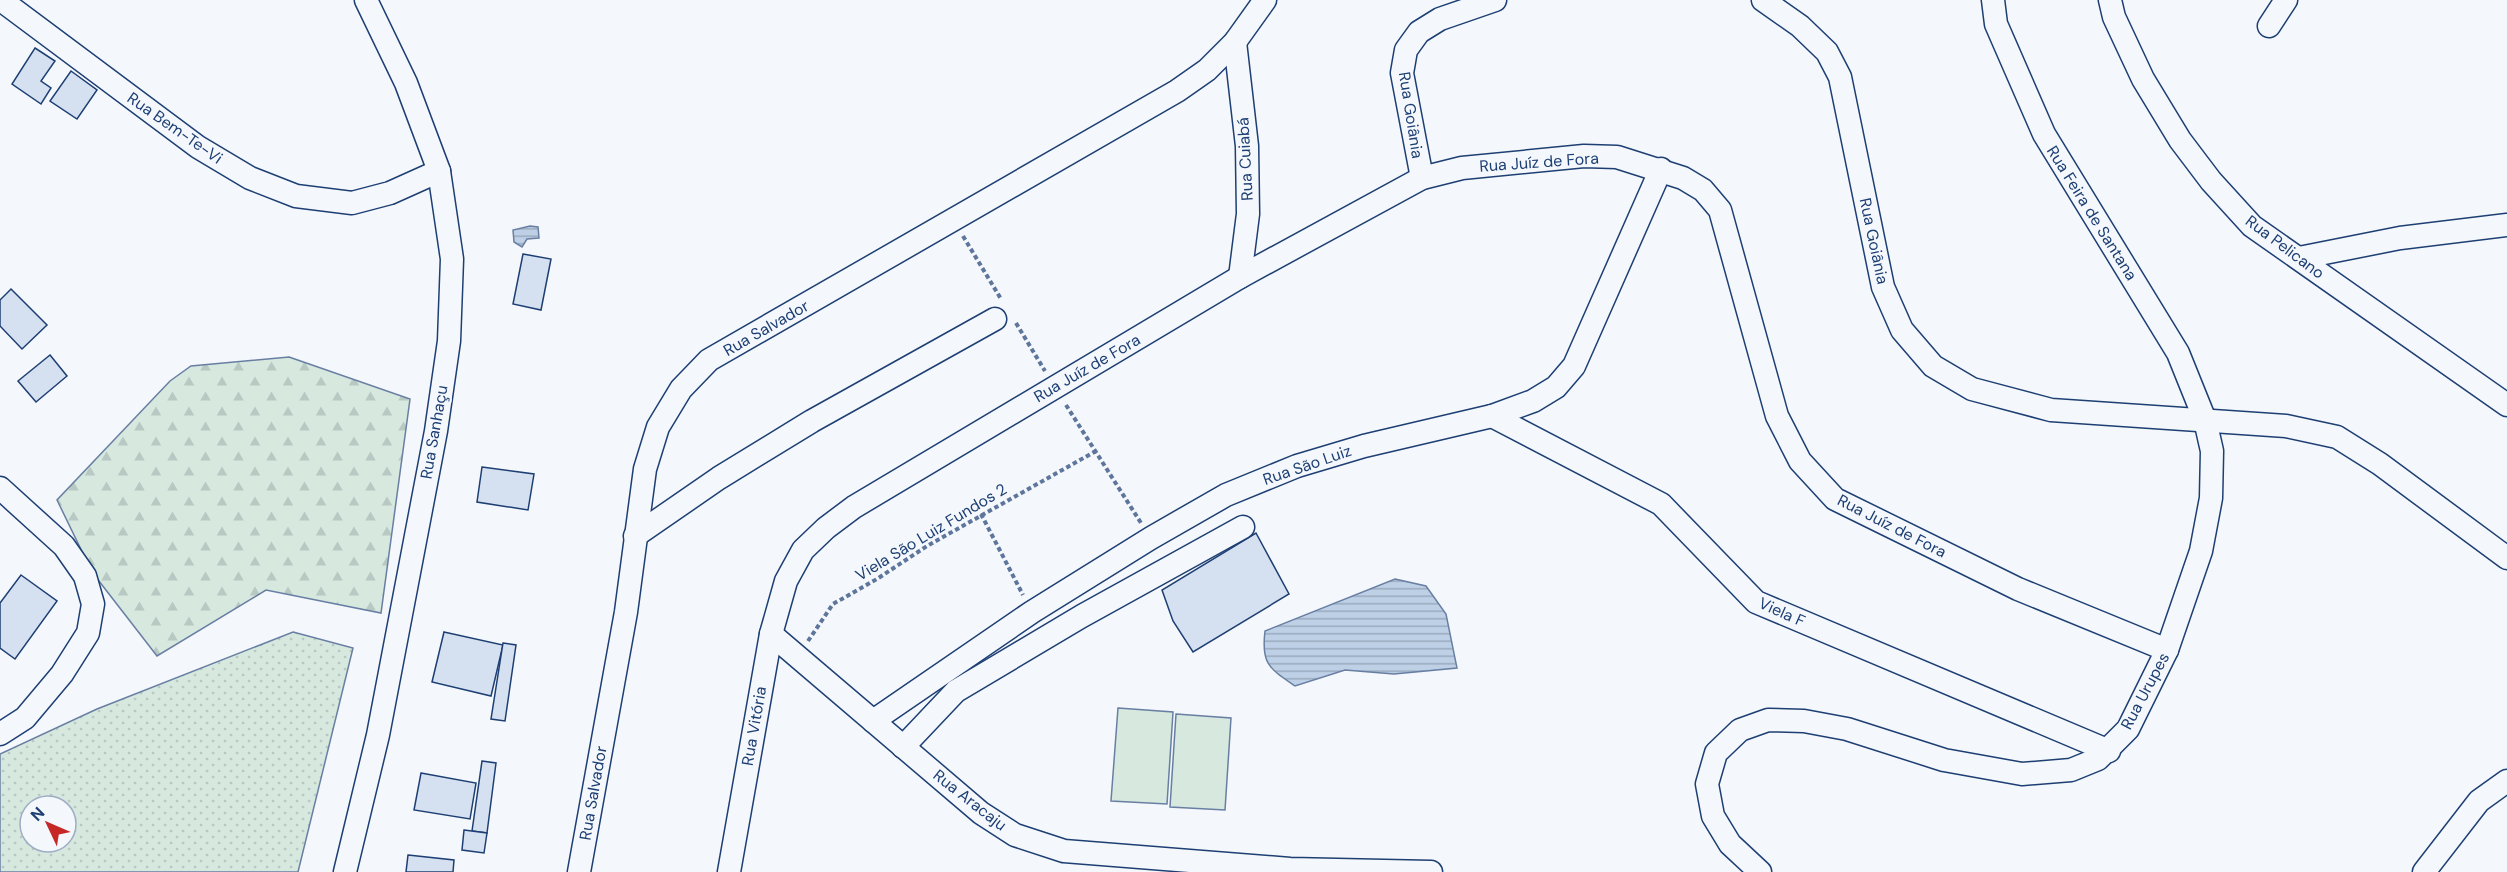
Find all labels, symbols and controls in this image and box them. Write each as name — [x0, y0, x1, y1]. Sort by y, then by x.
street label: Rua Goiânia — [1394, 70, 1428, 160]
street label: Rua Bem-Te-Vi — [123, 87, 227, 169]
street label: Rua Cuiabá — [1232, 117, 1258, 201]
street label: Rua Feira de Santana — [2042, 142, 2142, 284]
street label: Rua Juíz de Fora — [1479, 147, 1599, 177]
street label: Rua Goiânia — [1855, 196, 1893, 286]
street label: Rua Pelicano — [2241, 210, 2329, 284]
street label: Rua Salvador — [719, 295, 813, 361]
street label: Rua Juíz de Fora — [1030, 329, 1144, 407]
street label: Rua Sanhaçu — [415, 383, 453, 481]
street label: Rua São Luiz — [1260, 440, 1354, 490]
street label: Viela São Luiz Fundos 2 — [852, 478, 1010, 586]
street label: Rua Juíz de Fora — [1834, 489, 1950, 563]
street label: Viela F — [1755, 592, 1809, 632]
street label: Rua Urupes — [2116, 649, 2174, 733]
street label: Rua Vitória — [737, 685, 771, 767]
street label: Rua Salvador — [574, 744, 612, 842]
street label: Rua Aracaju — [929, 765, 1011, 835]
north arrow — [18, 794, 78, 854]
text: N — [26, 802, 49, 825]

